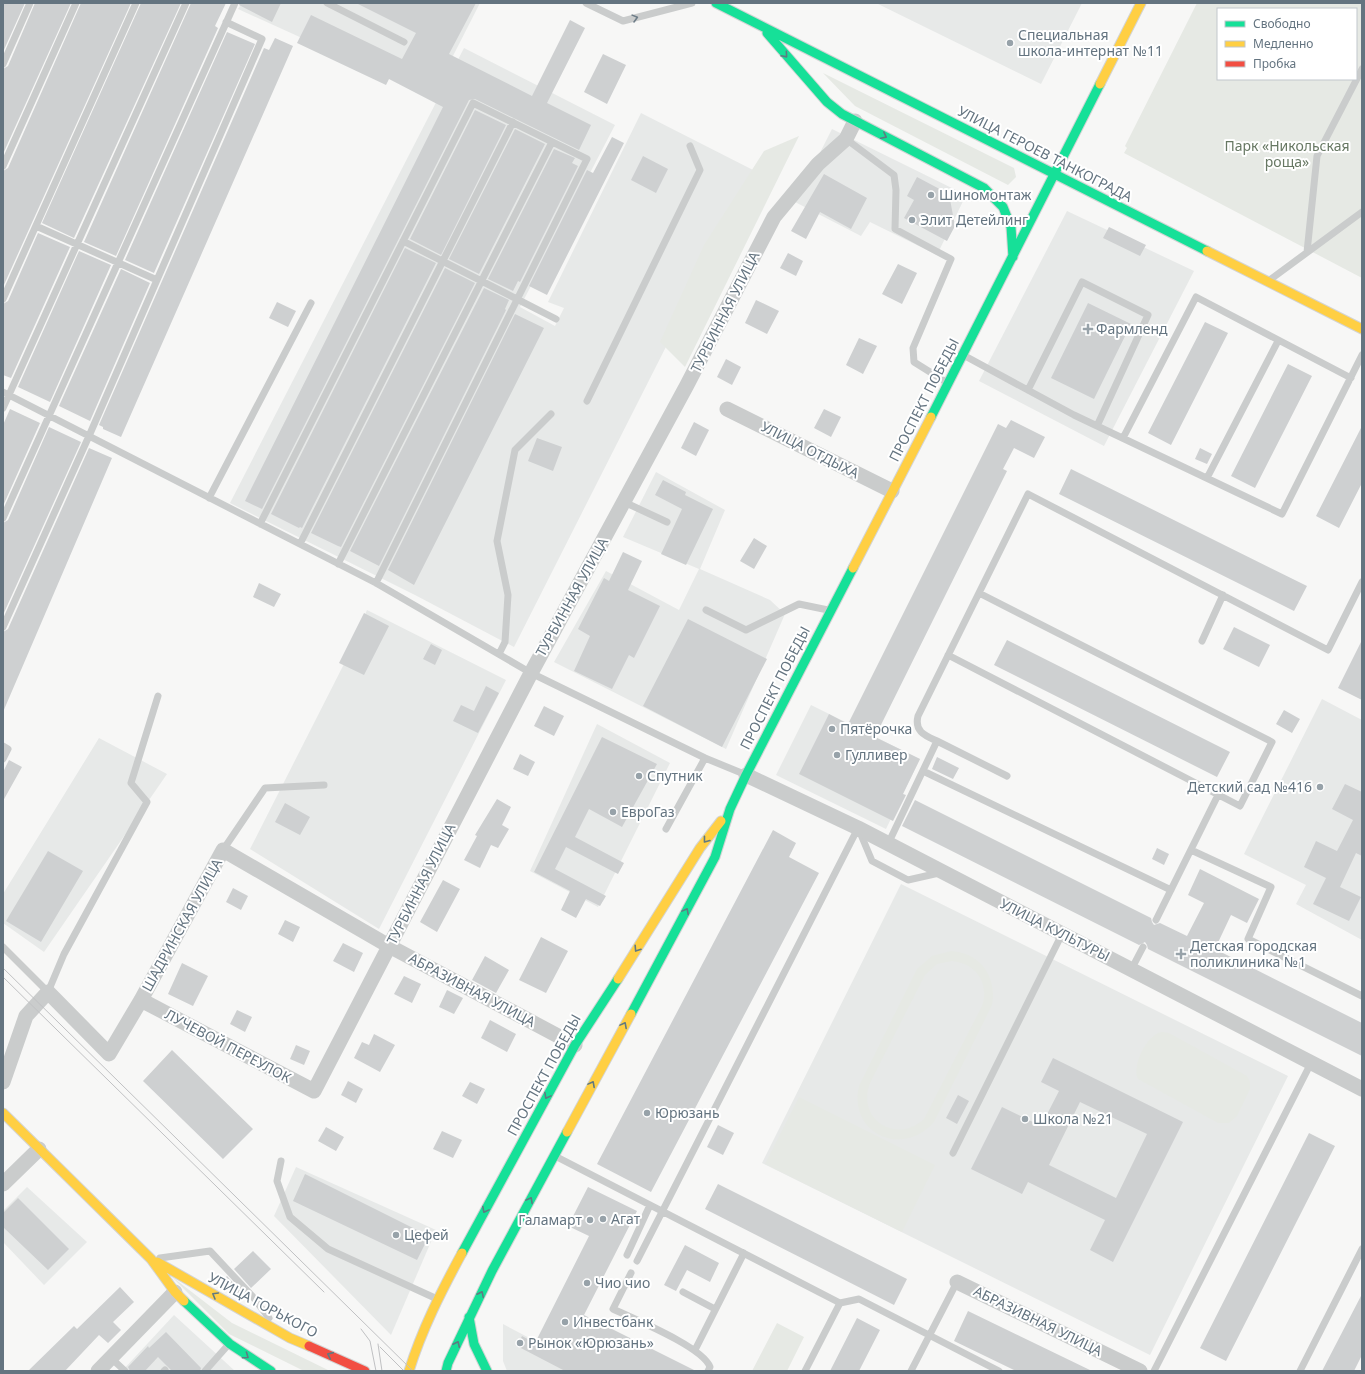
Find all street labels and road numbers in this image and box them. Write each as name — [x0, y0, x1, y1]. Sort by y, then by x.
street label: УЛИЦА ГЕРОЕВ ТАНКОГРАДА — [955, 101, 1136, 206]
street label: ТУРБИННАЯ УЛИЦА — [686, 248, 763, 376]
street label: ПРОСПЕКТ ПОБЕДЫ — [884, 335, 963, 465]
street label: УЛИЦА ОТДЫХА — [758, 417, 863, 483]
street label: ТУРБИННАЯ УЛИЦА — [531, 534, 612, 660]
street label: ПРОСПЕКТ ПОБЕДЫ — [735, 623, 814, 753]
street label: ТУРБИННАЯ УЛИЦА — [382, 820, 459, 948]
street label: ШАДРИНСКАЯ УЛИЦА — [137, 855, 226, 995]
street label: УЛИЦА КУЛЬТУРЫ — [997, 894, 1113, 965]
street label: АБРАЗИВНАЯ УЛИЦА — [406, 948, 539, 1031]
street label: ЛУЧЕВОЙ ПЕРЕУЛОК — [162, 1004, 295, 1087]
street label: ПРОСПЕКТ ПОБЕДЫ — [502, 1011, 585, 1139]
street label: УЛИЦА ГОРЬКОГО — [205, 1268, 321, 1342]
street label: АБРАЗИВНАЯ УЛИЦА — [971, 1281, 1106, 1360]

